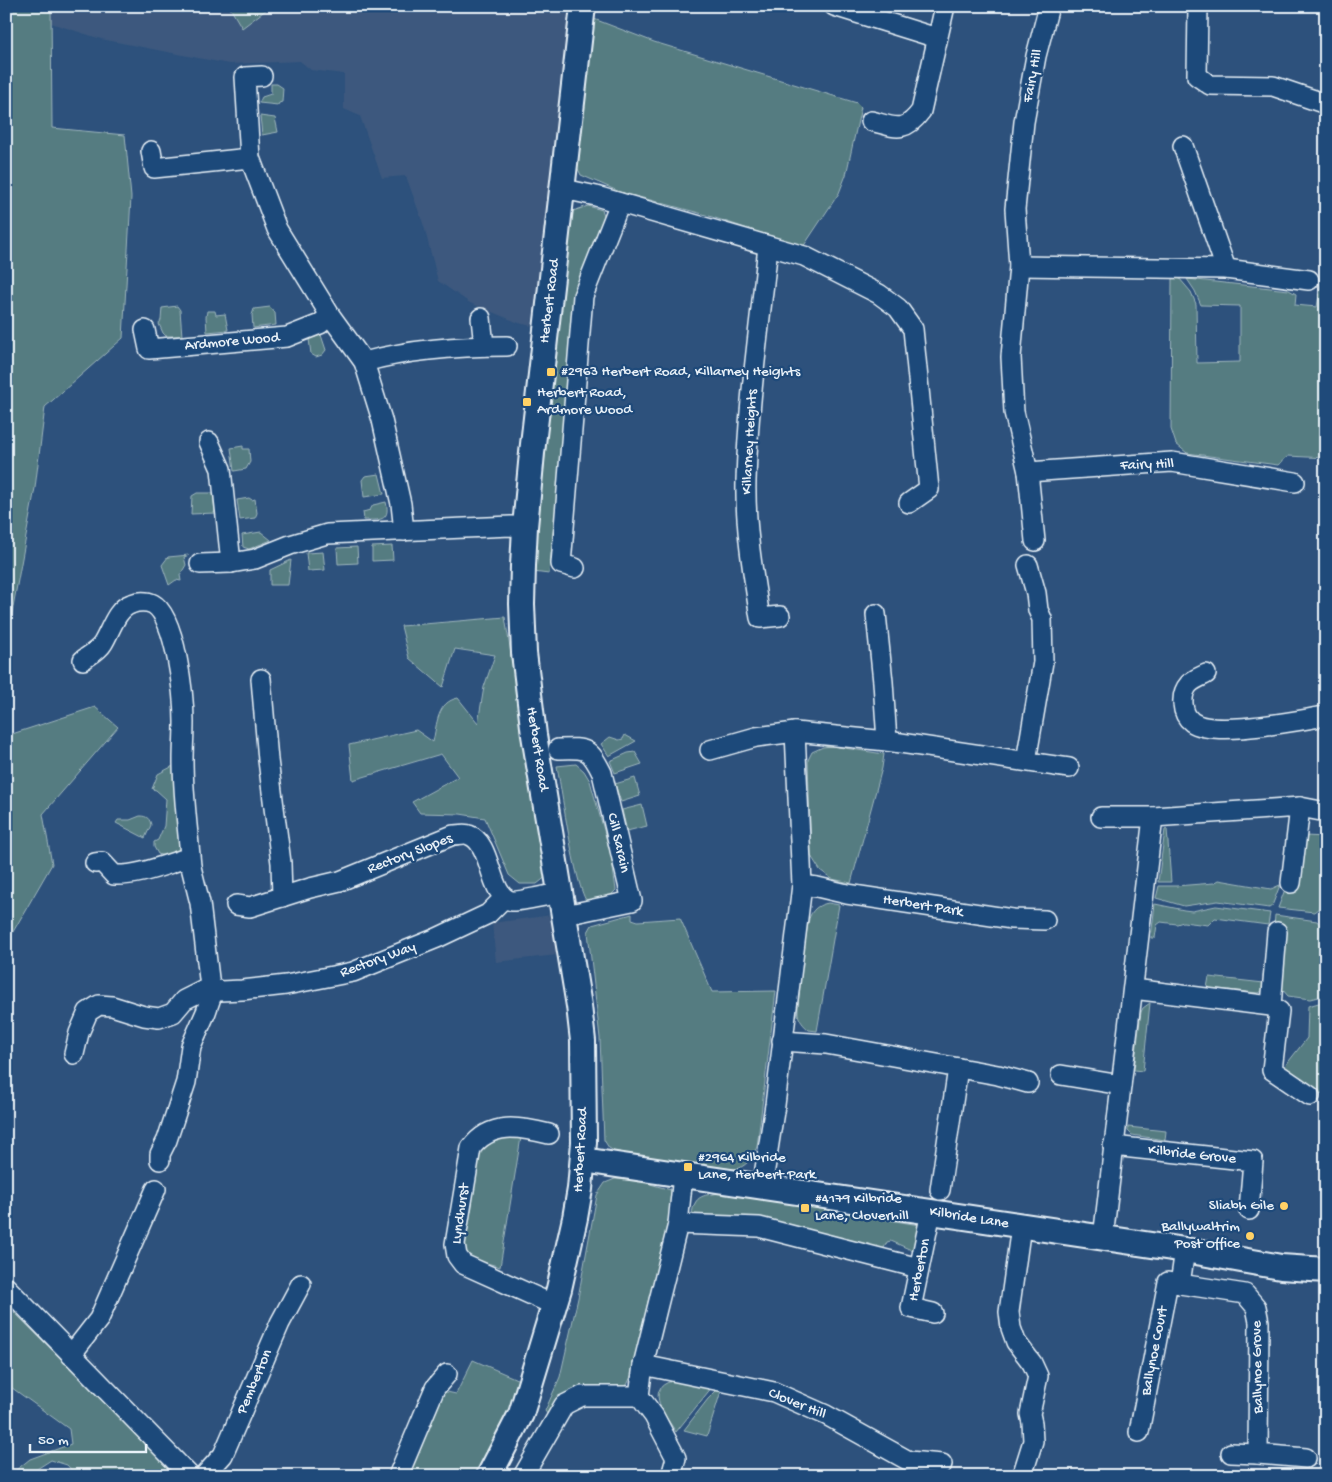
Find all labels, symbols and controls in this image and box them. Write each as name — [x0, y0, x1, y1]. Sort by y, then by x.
street label: Fairy Hill — [1019, 48, 1047, 105]
street label: Herbert Road — [536, 257, 564, 344]
street label: Ardmore Wood — [184, 329, 281, 355]
place label: #2963 Herbert Road, Killarney Heights — [561, 363, 801, 381]
marker: #2963 Herbert Road, Killarney Heights — [545, 366, 557, 378]
place label: Herbert Road, Ardmore Wood — [537, 384, 633, 419]
street label: Killarney Heights — [738, 388, 762, 495]
marker: Herbert Road, Ardmore Wood — [521, 396, 533, 408]
street label: Fairy Hill — [1119, 455, 1174, 475]
street label: Herbert Road — [521, 706, 553, 794]
street label: Cill Sarain — [602, 811, 634, 875]
street label: Rectory Slopes — [365, 829, 455, 878]
street label: Herbert Park — [882, 891, 966, 921]
street label: Rectory Way — [338, 938, 419, 982]
street label: Herbert Road — [570, 1106, 592, 1193]
street label: Kilbride Grove — [1147, 1141, 1237, 1169]
place label: #2964 Kilbride Lane, Herbert Park — [698, 1149, 817, 1184]
marker: #2964 Kilbride Lane, Herbert Park — [682, 1161, 694, 1173]
street label: Lyndhurst — [448, 1181, 474, 1245]
place label: #4179 Kilbride Lane, Cloverhill — [815, 1190, 909, 1225]
place label: Sliabh Gile — [1209, 1197, 1274, 1215]
marker: Sliabh Gile — [1278, 1200, 1290, 1212]
marker: #4179 Kilbride Lane, Cloverhill — [799, 1202, 811, 1214]
street label: Kilbride Lane — [928, 1203, 1010, 1233]
place label: Ballywaltrim Post Office — [1160, 1218, 1240, 1253]
marker: Ballywaltrim Post Office — [1244, 1230, 1256, 1242]
street label: Herberton — [905, 1237, 935, 1303]
street label: Ballynoe Court — [1137, 1303, 1173, 1398]
street label: Ballynoe Grove — [1248, 1320, 1268, 1415]
street label: Pemberton — [233, 1347, 277, 1418]
street label: Clover Hill — [765, 1384, 829, 1424]
scale bar — [30, 1422, 146, 1454]
text: 50 m — [38, 1432, 69, 1450]

